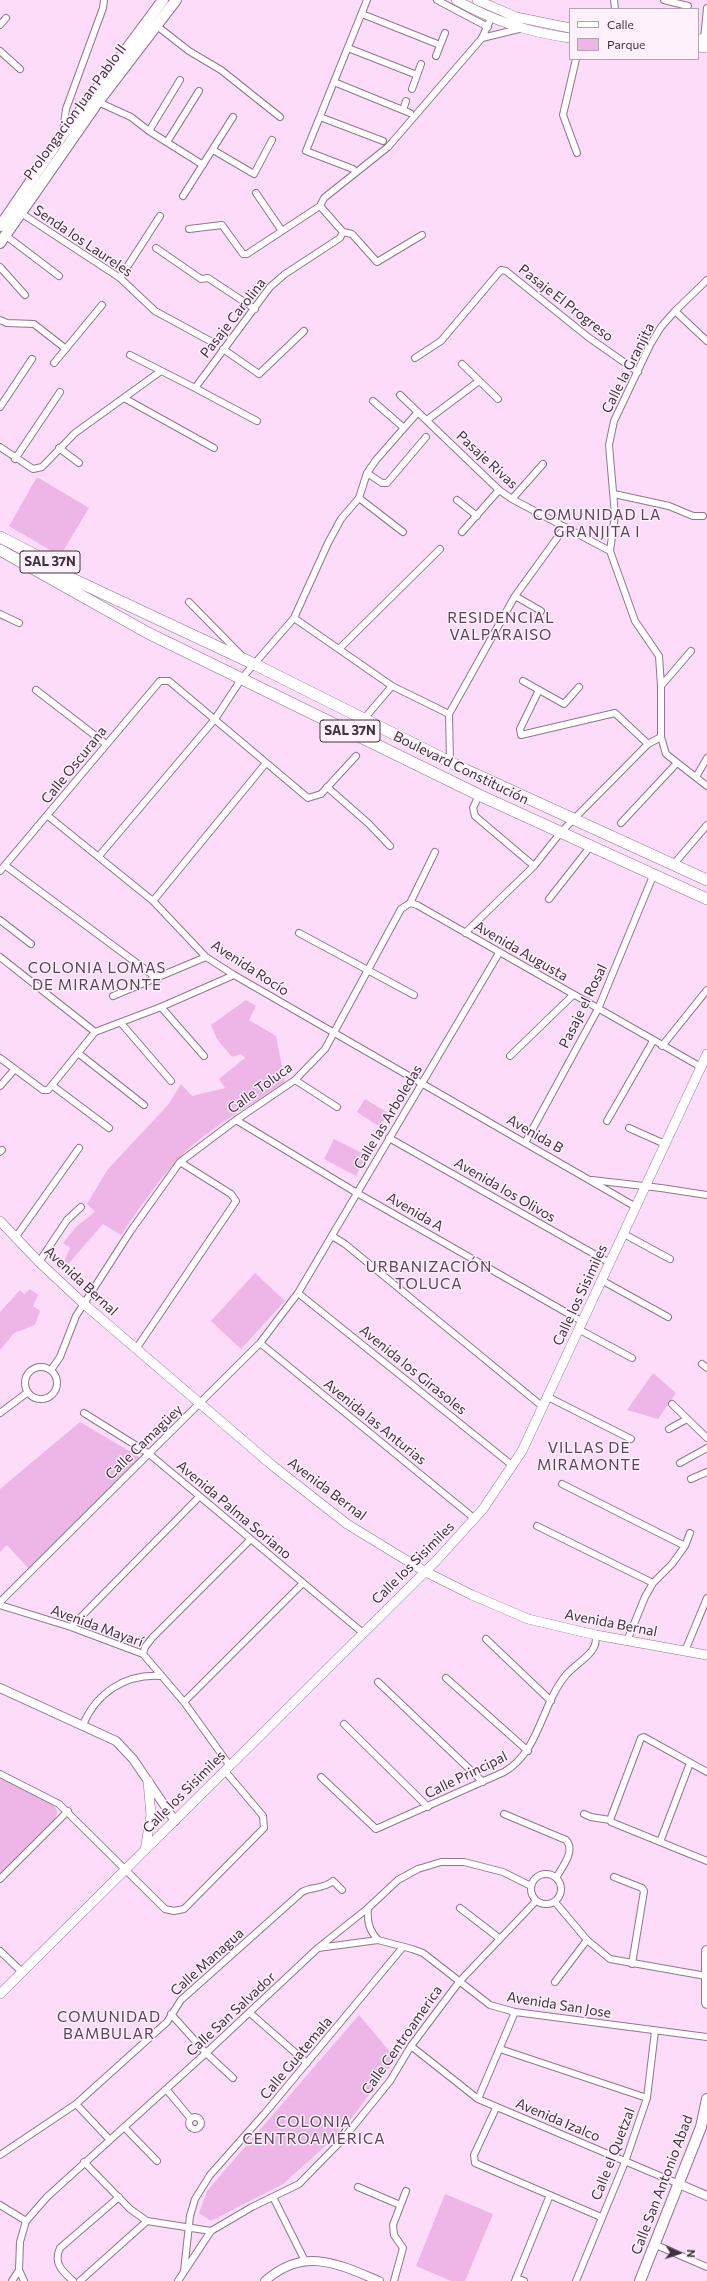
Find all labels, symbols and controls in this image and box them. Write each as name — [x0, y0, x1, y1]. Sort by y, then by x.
legend — [569, 8, 699, 60]
text: Calle — [607, 17, 634, 31]
text: Parque — [607, 37, 645, 51]
street label: Prolongacion Juan Pablo II — [20, 41, 130, 183]
street label: Senda los Laureles — [30, 202, 136, 280]
street label: Pasaje El Progreso — [515, 261, 617, 345]
street label: Pasaje Carolina — [197, 275, 269, 361]
street label: Calle la Granjita — [598, 320, 658, 416]
street label: Pasaje Rivas — [453, 428, 521, 492]
district label: COMUNIDAD LA GRANJITA I — [533, 506, 661, 541]
road number: SAL 37N — [20, 551, 80, 573]
district label: RESIDENCIAL VALPARAISO — [447, 609, 555, 644]
road number: SAL 37N — [320, 720, 380, 742]
street label: Calle Oscurana — [38, 723, 110, 807]
street label: Boulevard Constitución — [391, 728, 531, 808]
street label: Avenida Augusta — [471, 917, 571, 985]
street label: Avenida Rocío — [208, 937, 292, 999]
district label: COLONIA LOMAS DE MIRAMONTE — [28, 959, 166, 994]
street label: Pasaje el Rosal — [555, 961, 611, 1051]
street label: Calle Toluca — [224, 1059, 296, 1117]
street label: Calle las Arboledas — [350, 1062, 426, 1172]
street label: Avenida B — [504, 1111, 566, 1157]
street label: Avenida los Olivos — [451, 1154, 559, 1226]
street label: Avenida A — [384, 1189, 446, 1235]
street label: Calle los Sisimiles — [549, 1242, 611, 1348]
street label: Avenida Bernal — [41, 1243, 121, 1319]
district label: URBANIZACIÓN TOLUCA — [366, 1258, 492, 1293]
street label: Avenida los Girasoles — [356, 1322, 470, 1418]
street label: Avenida las Anturias — [320, 1375, 430, 1469]
street label: Calle Camagüey — [102, 1401, 186, 1483]
district label: VILLAS DE MIRAMONTE — [537, 1439, 641, 1474]
street label: Avenida Bernal — [284, 1454, 370, 1524]
street label: Avenida Palma Soriano — [173, 1457, 295, 1563]
street label: Calle los Sisimiles — [368, 1518, 458, 1608]
street label: Avenida Mayarí — [48, 1601, 146, 1651]
street label: Avenida Bernal — [563, 1606, 659, 1640]
street label: Calle los Sisimiles — [139, 1747, 229, 1837]
street label: Calle Principal — [422, 1748, 510, 1802]
street label: Calle Managua — [167, 1925, 247, 1999]
street label: Calle San Salvador — [183, 1968, 279, 2060]
street label: Calle Centroamerica — [358, 1982, 446, 2098]
street label: Avenida San Jose — [506, 1988, 612, 2022]
district label: COMUNIDAD BAMBULAR — [57, 2008, 161, 2043]
street label: Calle Guatemala — [256, 2013, 336, 2103]
street label: Avenida Izalco — [513, 2095, 603, 2145]
street label: Calle el Quetzal — [588, 2105, 638, 2203]
district label: COLONIA CENTROAMÉRICA — [242, 2113, 386, 2148]
street label: Calle San Antonio Abad — [628, 2113, 696, 2257]
north arrow — [659, 2233, 699, 2273]
text: N — [685, 2249, 698, 2258]

